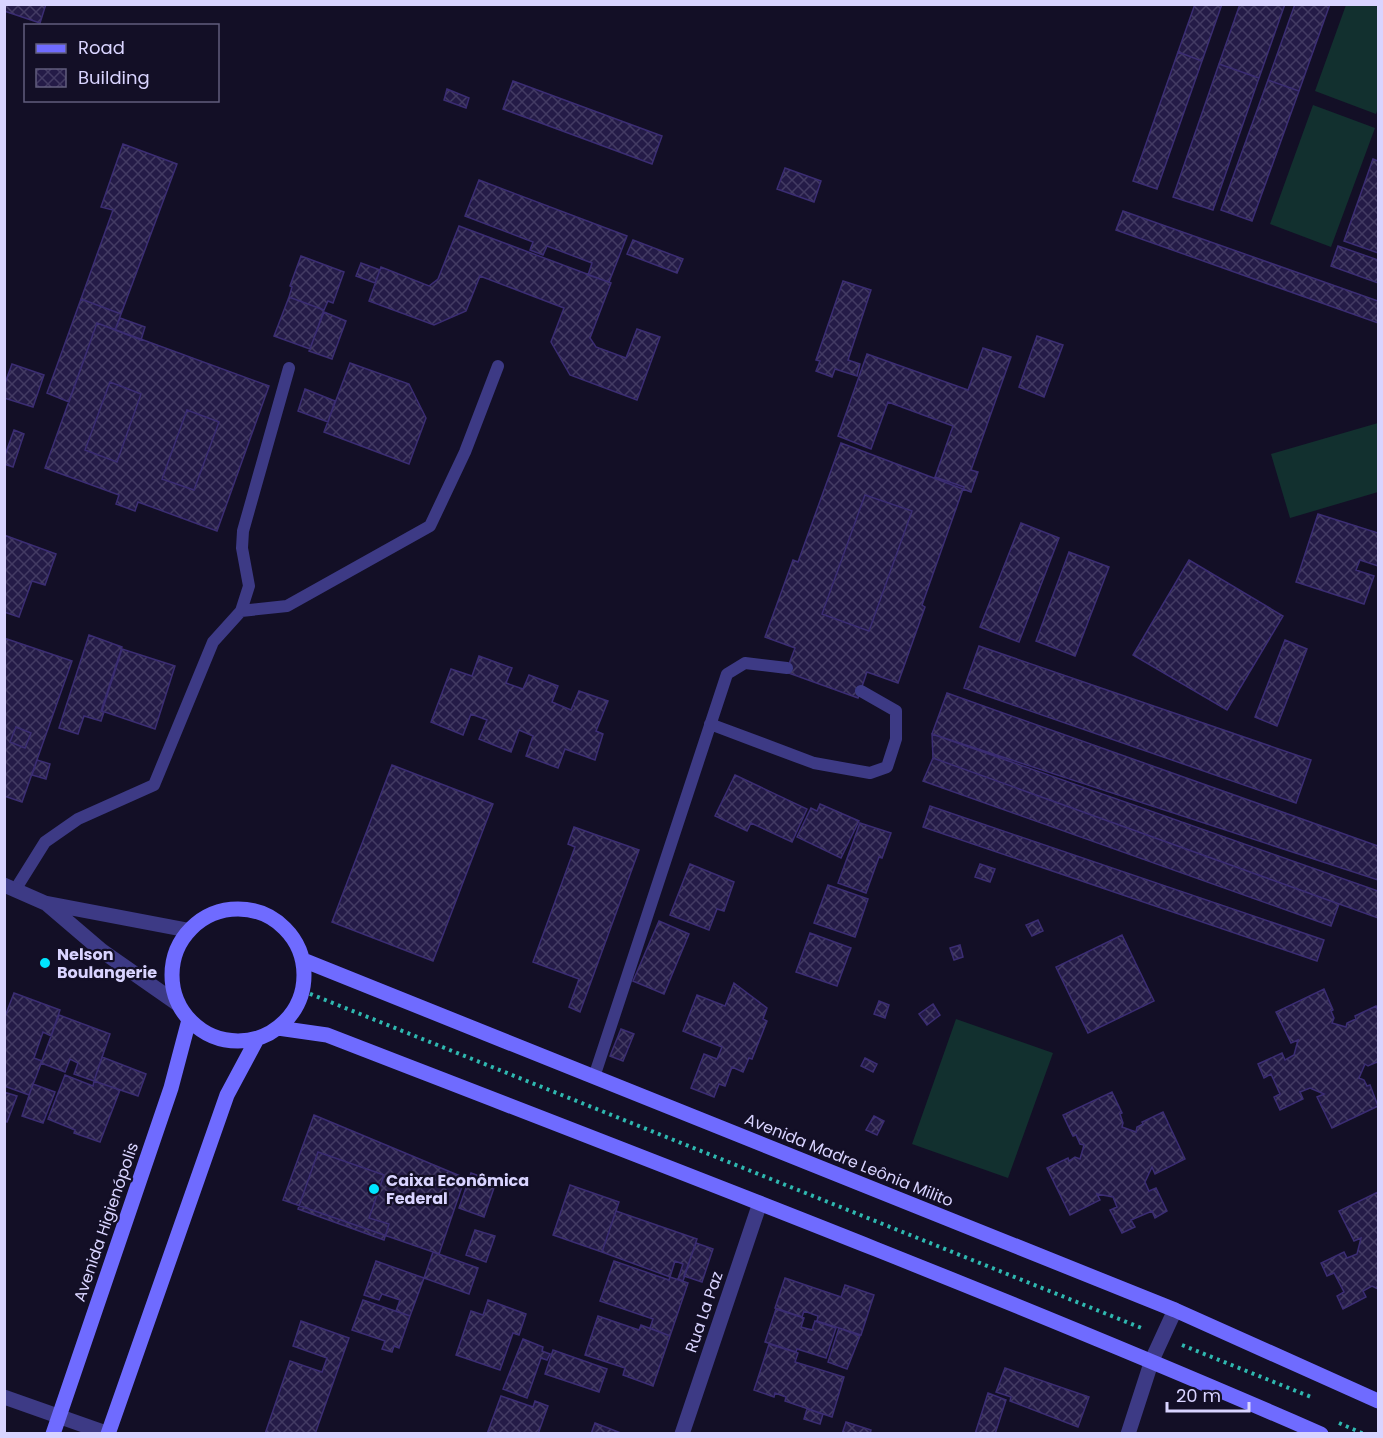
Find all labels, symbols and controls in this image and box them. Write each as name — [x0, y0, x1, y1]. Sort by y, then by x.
legend — [24, 24, 219, 102]
text: Road — [78, 35, 125, 60]
text: Building — [78, 65, 150, 90]
place label: Nelson Boulangerie — [57, 943, 157, 984]
marker: Nelson Boulangerie — [38, 956, 52, 970]
street label: Avenida Madre Leônia Milito — [741, 1108, 957, 1212]
street label: Avenida Higienópolis — [68, 1139, 144, 1305]
place label: Caixa Econômica Federal — [386, 1169, 529, 1210]
marker: Caixa Econômica Federal — [367, 1182, 381, 1196]
street label: Rua La Paz — [679, 1268, 729, 1356]
scale bar — [1167, 1375, 1250, 1413]
text: 20 m — [1176, 1383, 1221, 1408]

